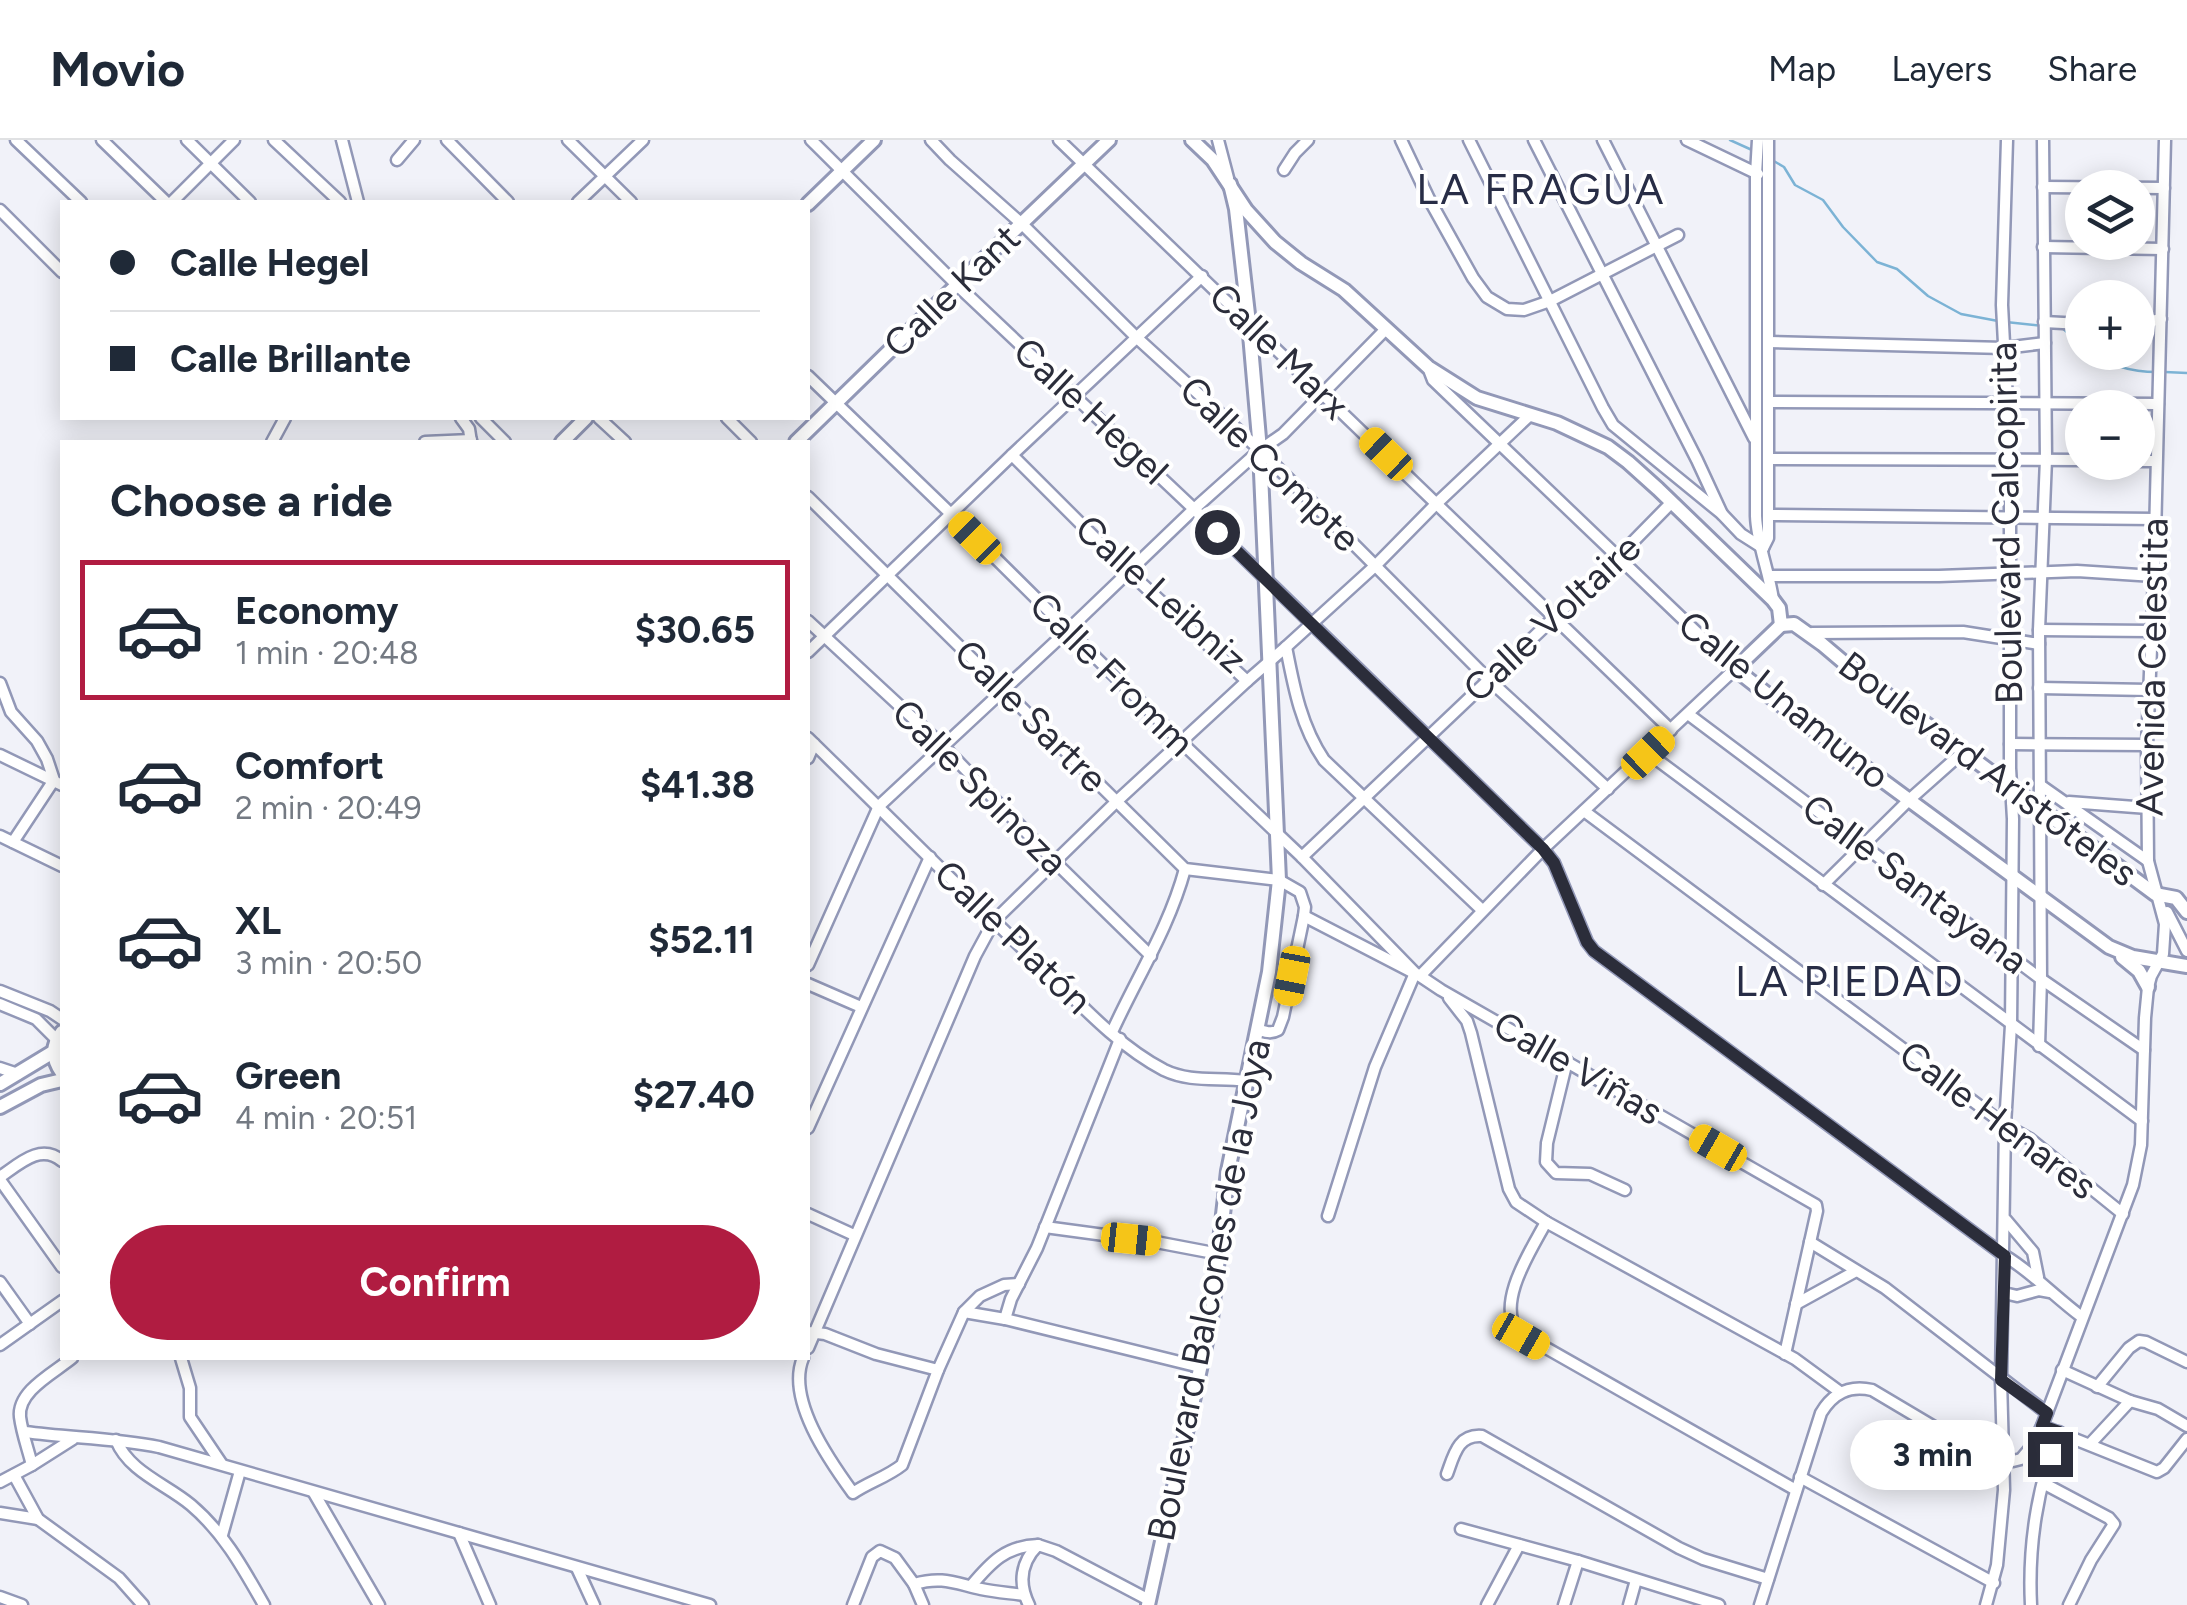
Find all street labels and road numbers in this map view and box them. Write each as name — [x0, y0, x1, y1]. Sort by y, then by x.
street label: Calle Kant — [874, 215, 1030, 367]
street label: Calle Marx — [1200, 273, 1358, 429]
street label: Calle Hegel — [1004, 328, 1178, 494]
street label: Boulevard Calcopirita — [1980, 341, 2032, 705]
street label: Calle Compte — [1170, 367, 1370, 561]
street label: Calle Leibniz — [1066, 505, 1256, 683]
street label: Avenida Celestita — [2126, 518, 2178, 816]
street label: Calle Voltaire — [1454, 524, 1650, 712]
street label: Calle Fromm — [1020, 582, 1204, 766]
street label: Calle Unamuno — [1669, 601, 1899, 799]
street label: Calle Sartre — [945, 630, 1117, 802]
street label: Boulevard Aristóteles — [1830, 642, 2146, 896]
street label: Calle Spinoza — [883, 690, 1077, 884]
street label: Calle Santayana — [1793, 784, 2037, 984]
street label: Calle Platón — [925, 851, 1101, 1023]
street label: Calle Viñas — [1485, 1001, 1671, 1135]
street label: Calle Henares — [1890, 1031, 2106, 1209]
street label: Boulevard Balcones de la Joya — [1138, 1035, 1280, 1545]

